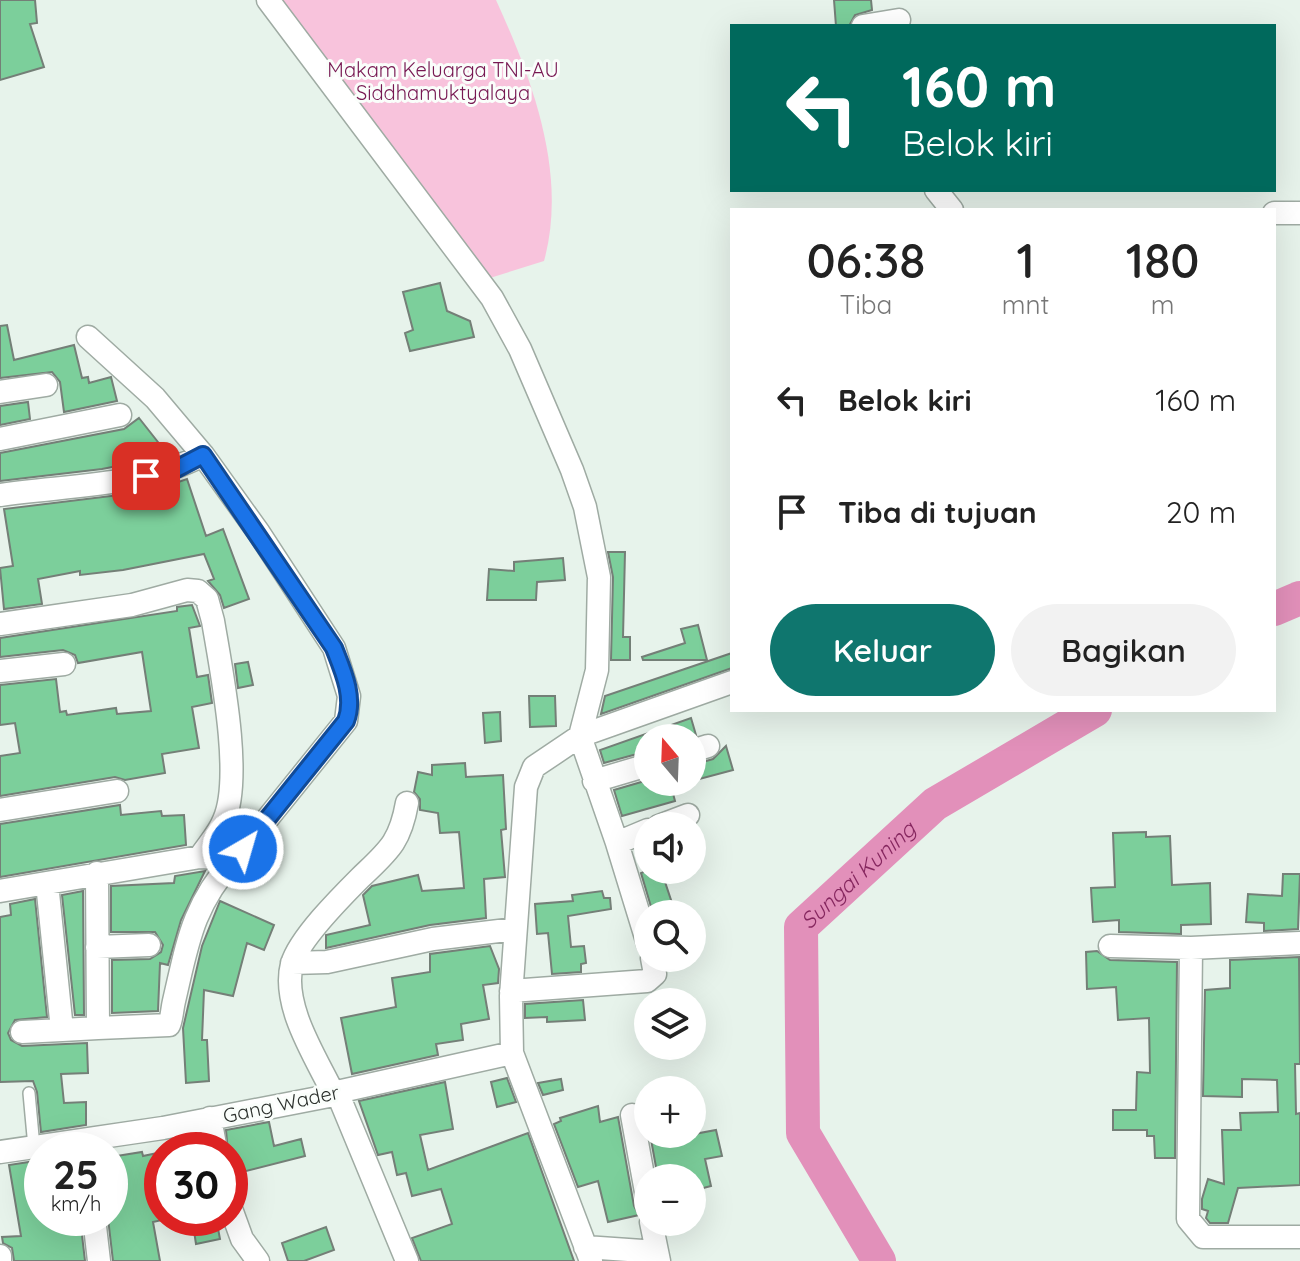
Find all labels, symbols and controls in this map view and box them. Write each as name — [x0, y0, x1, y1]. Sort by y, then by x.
text: 160 m — [902, 51, 1056, 121]
icon: left — [770, 56, 874, 160]
park label: Makam Keluarga TNI-AU Siddhamuktyalaya — [327, 57, 559, 105]
text: Belok kiri — [902, 120, 1053, 165]
text: 06:38 — [806, 230, 925, 290]
text: 1 — [1016, 230, 1035, 290]
text: 180 — [1126, 230, 1200, 290]
text: Tiba — [840, 288, 892, 321]
text: mnt — [1002, 288, 1049, 321]
text: m — [1151, 288, 1175, 321]
icon: left — [770, 378, 814, 422]
text: Belok kiri — [838, 381, 972, 419]
text: 160 m — [1155, 381, 1236, 419]
pin — [112, 442, 180, 510]
icon: arrive — [124, 454, 168, 498]
icon: arrive — [770, 490, 814, 534]
text: Tiba di tujuan — [838, 493, 1037, 531]
text: 20 m — [1166, 493, 1236, 531]
button: Keluar — [770, 604, 995, 696]
button: Bagikan — [1011, 604, 1236, 696]
north arrow — [634, 724, 706, 796]
map controls — [634, 724, 706, 1236]
position arrow — [201, 807, 285, 891]
button: sound — [634, 812, 706, 884]
water label: Sungai Kuning — [794, 814, 922, 935]
button: search — [634, 900, 706, 972]
button: layers — [634, 988, 706, 1060]
button: + — [634, 1076, 706, 1148]
street label: Gang Wader — [220, 1079, 342, 1128]
speed limit sign: 30 — [144, 1132, 248, 1236]
text: 25 — [53, 1149, 99, 1199]
button: − — [634, 1164, 706, 1236]
text: km/h — [51, 1191, 101, 1216]

